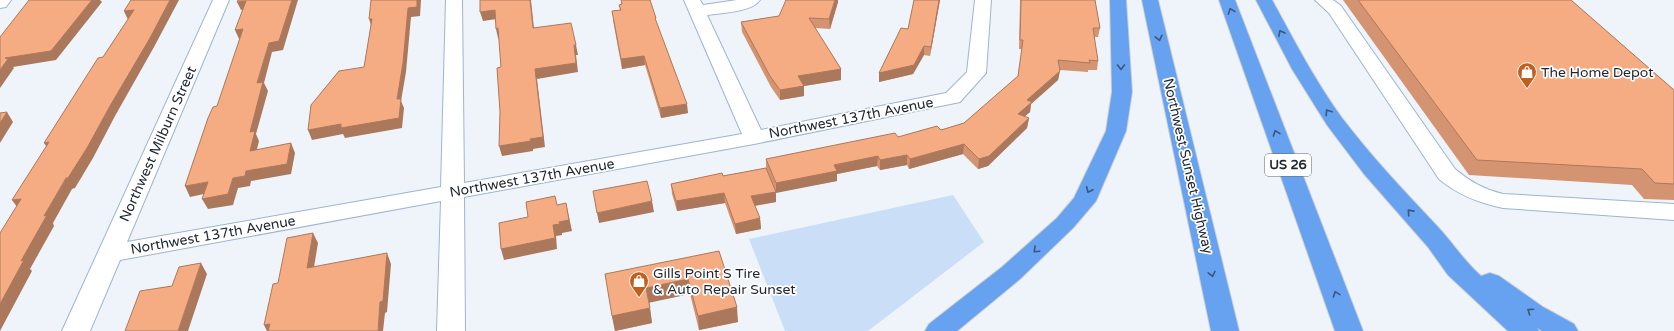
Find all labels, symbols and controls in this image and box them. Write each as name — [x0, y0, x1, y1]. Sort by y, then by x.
one-way arrow — [1227, 8, 1235, 15]
one-way arrow — [1279, 30, 1286, 37]
one-way arrow — [1154, 35, 1162, 41]
shop icon: The Home Depot — [1516, 61, 1538, 89]
street label: Northwest Milburn Street — [116, 63, 200, 224]
one-way arrow — [1117, 64, 1125, 70]
place label: The Home Depot — [1541, 64, 1654, 81]
street label: Northwest Sunset Highway — [1159, 76, 1217, 256]
street label: Northwest 137th Avenue — [767, 94, 935, 142]
one-way arrow — [1326, 109, 1333, 116]
one-way arrow — [1273, 130, 1281, 137]
road number: US 26 — [1265, 154, 1311, 176]
street label: Northwest 137th Avenue — [448, 155, 616, 201]
one-way arrow — [1085, 187, 1093, 194]
one-way arrow — [1408, 210, 1415, 217]
street label: Northwest 137th Avenue — [129, 212, 297, 258]
one-way arrow — [1033, 245, 1041, 253]
place label: Gills Point S Tire & Auto Repair Sunset — [653, 265, 796, 298]
shop icon: Gills Point S Tire & Auto Repair Sunset — [628, 270, 650, 298]
one-way arrow — [1208, 271, 1216, 277]
one-way arrow — [1332, 291, 1340, 298]
one-way arrow — [1528, 309, 1535, 316]

